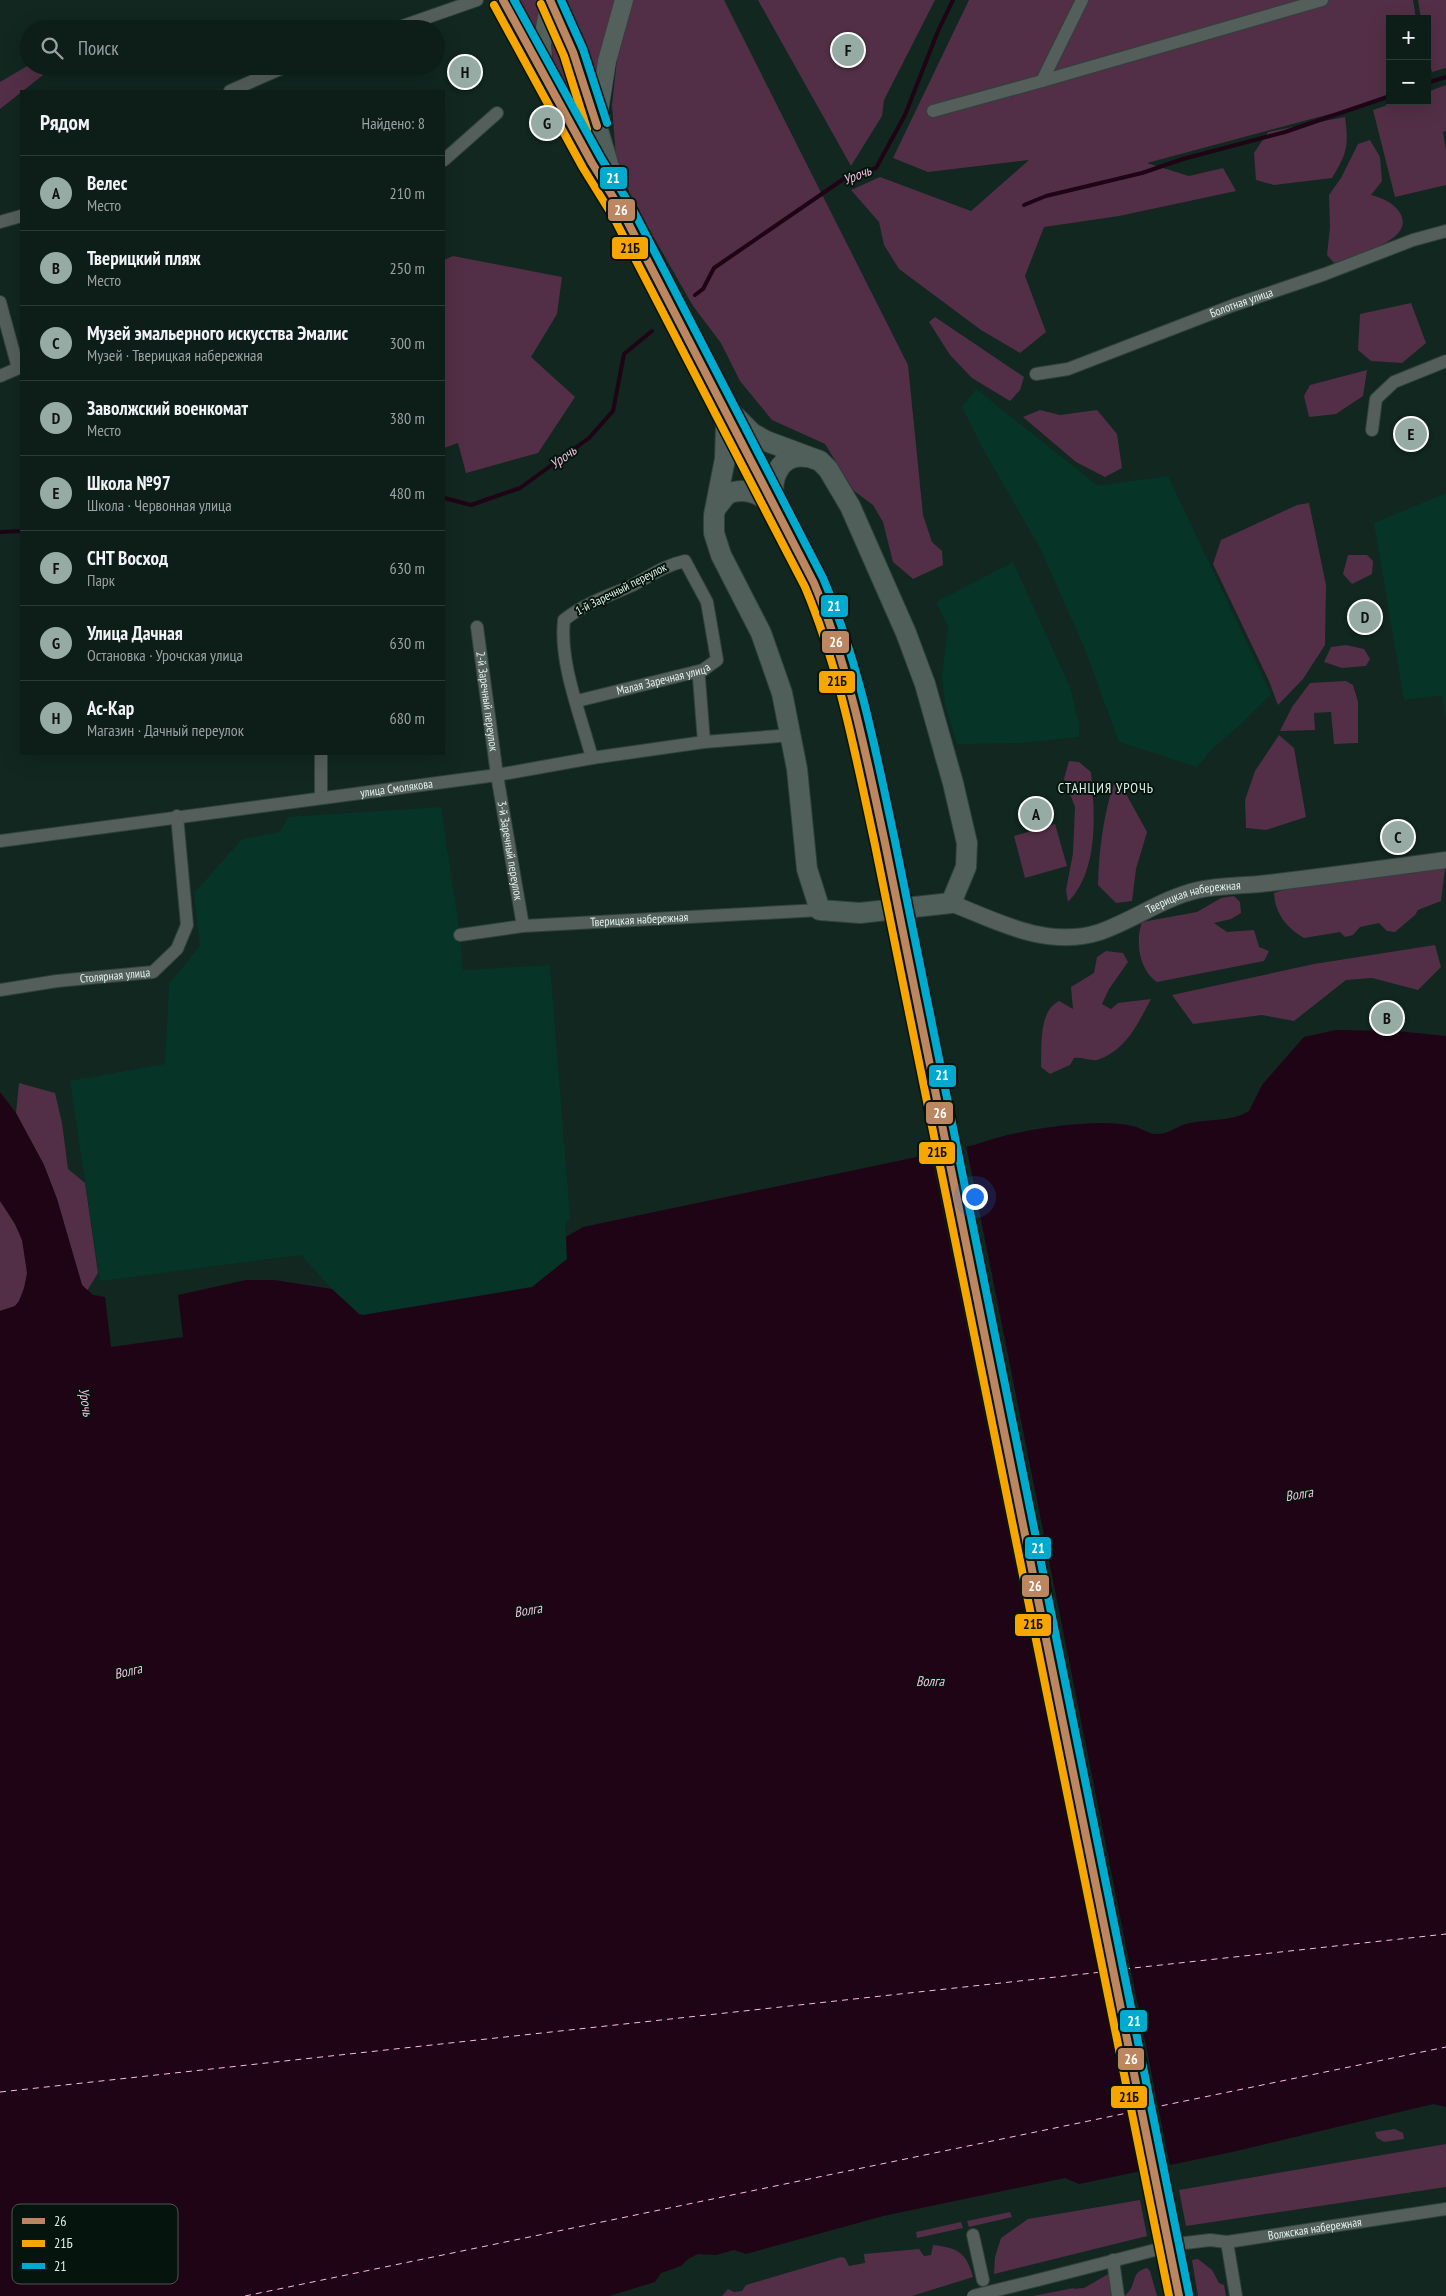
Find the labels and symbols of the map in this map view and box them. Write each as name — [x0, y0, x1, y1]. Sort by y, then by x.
pin: F — [832, 31, 864, 69]
pin: H — [449, 53, 481, 91]
pin: G — [531, 104, 563, 142]
water label: Урочь — [840, 161, 874, 189]
line badge: 21 — [599, 166, 628, 190]
text: 21 — [606, 169, 620, 187]
line badge: 26 — [607, 198, 636, 222]
text: 26 — [614, 201, 628, 219]
line badge: 21Б — [611, 236, 649, 260]
text: 21Б — [620, 239, 640, 257]
street label: Болотная улица — [1207, 284, 1275, 321]
pin: E — [1395, 415, 1427, 453]
water label: Урочь — [546, 441, 580, 473]
street label: 1-й Заречный переулок — [573, 559, 669, 618]
line badge: 21 — [820, 594, 849, 618]
text: 21 — [827, 597, 841, 615]
pin: D — [1349, 598, 1381, 636]
line badge: 26 — [821, 630, 850, 654]
text: 26 — [829, 633, 843, 651]
street label: 2-й Заречный переулок — [473, 650, 502, 752]
street label: Малая Заречная улица — [615, 659, 713, 698]
line badge: 21Б — [818, 670, 856, 694]
text: 21Б — [827, 672, 847, 690]
street label: улица Смолякова — [359, 776, 434, 800]
district label: СТАНЦИЯ УРОЧЬ — [1058, 779, 1154, 797]
pin: A — [1020, 795, 1052, 833]
street label: 3-й Заречный переулок — [495, 800, 526, 902]
pin: C — [1382, 818, 1414, 856]
street label: Тверицкая набережная — [1143, 877, 1241, 917]
street label: Тверицкая набережная — [590, 909, 689, 929]
street label: Столярная улица — [79, 964, 151, 986]
pin: B — [1371, 999, 1403, 1037]
line badge: 21 — [928, 1064, 957, 1088]
text: 21 — [935, 1066, 949, 1084]
line badge: 26 — [925, 1101, 954, 1125]
text: 26 — [933, 1104, 947, 1122]
line badge: 21Б — [918, 1141, 956, 1165]
text: 21Б — [927, 1143, 947, 1161]
your location — [962, 1184, 988, 1210]
water label: Урочь — [75, 1386, 97, 1418]
water label: Волга — [1284, 1483, 1316, 1505]
line badge: 21 — [1024, 1536, 1052, 1560]
text: 21 — [1031, 1539, 1045, 1557]
line badge: 26 — [1021, 1574, 1050, 1598]
text: 26 — [1028, 1577, 1042, 1595]
water label: Волга — [513, 1599, 545, 1621]
line badge: 21Б — [1014, 1613, 1052, 1637]
text: 21Б — [1023, 1615, 1043, 1633]
water label: Волга — [112, 1659, 145, 1683]
water label: Волга — [916, 1672, 945, 1690]
line badge: 21 — [1119, 2009, 1148, 2033]
text: 21 — [1127, 2012, 1141, 2030]
line badge: 26 — [1117, 2047, 1145, 2071]
text: 26 — [1124, 2050, 1138, 2068]
line badge: 21Б — [1110, 2085, 1148, 2109]
text: 21Б — [1119, 2088, 1139, 2106]
legend — [12, 2204, 178, 2284]
text: 26 — [54, 2212, 67, 2230]
street label: Волжская набережная — [1267, 2214, 1363, 2243]
text: 21Б — [54, 2234, 73, 2252]
text: 21 — [54, 2257, 67, 2275]

